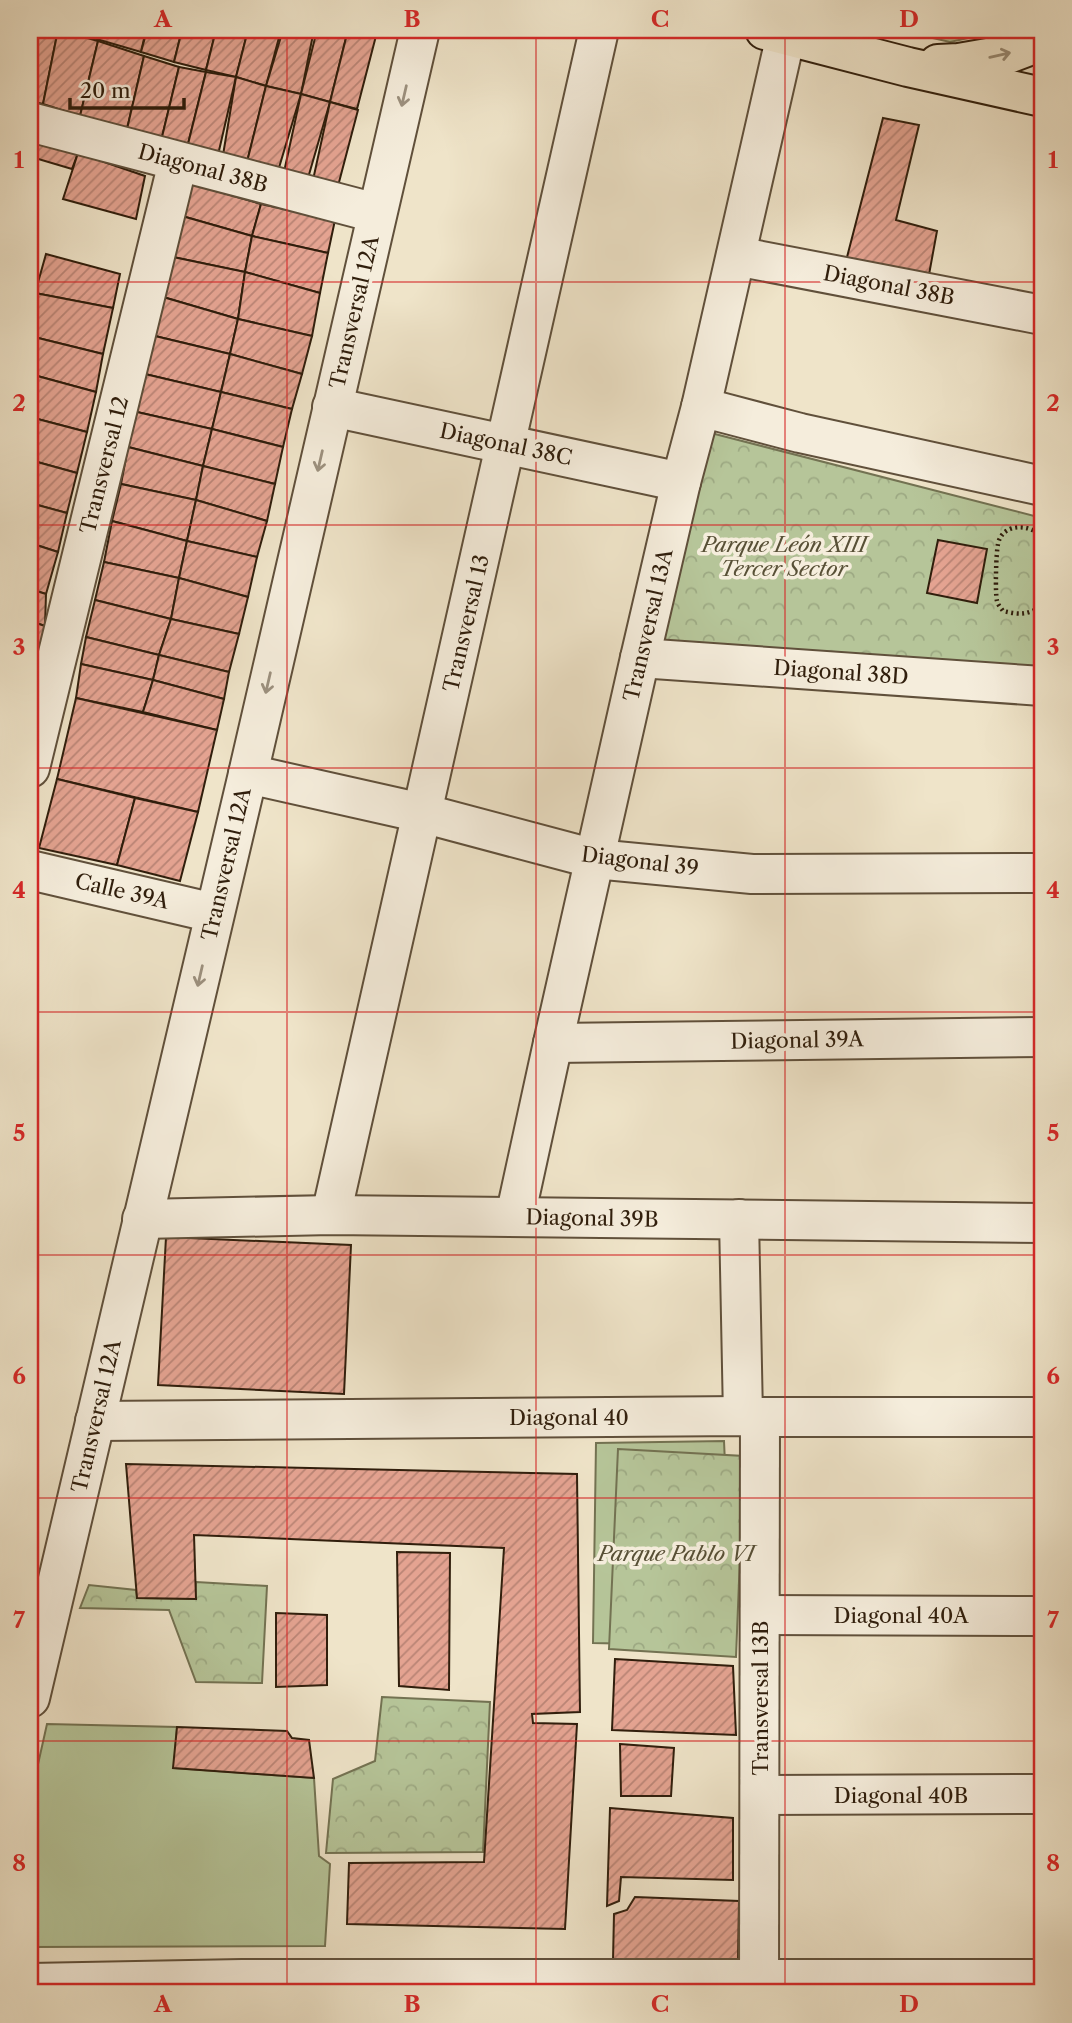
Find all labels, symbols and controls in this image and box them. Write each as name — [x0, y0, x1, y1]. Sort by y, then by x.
text: A — [153, 5, 173, 33]
text: B — [403, 5, 421, 33]
text: C — [651, 5, 669, 33]
text: D — [899, 5, 919, 33]
one-way arrow — [988, 48, 1011, 61]
scale bar — [70, 66, 184, 110]
text: 20 m — [80, 78, 131, 103]
one-way arrow — [397, 84, 410, 107]
street label: Diagonal 38B — [135, 139, 271, 197]
text: 1 — [14, 146, 25, 174]
text: 1 — [1048, 146, 1059, 174]
street label: Transversal 12A — [324, 233, 384, 391]
street label: Diagonal 38B — [821, 260, 957, 310]
text: 2 — [12, 389, 26, 417]
text: 2 — [1046, 389, 1060, 417]
street label: Transversal 12 — [75, 394, 133, 536]
street label: Diagonal 38C — [438, 418, 574, 470]
one-way arrow — [312, 449, 326, 472]
park label: Parque León XIII Tercer Sector — [700, 532, 871, 581]
street label: Transversal 13A — [618, 546, 678, 704]
street label: Transversal 13 — [438, 552, 494, 694]
text: 3 — [13, 633, 26, 661]
text: 3 — [1047, 633, 1060, 661]
street label: Diagonal 38D — [773, 655, 909, 689]
one-way arrow — [261, 671, 275, 694]
street label: Transversal 12A — [196, 785, 256, 943]
street label: Diagonal 39 — [580, 841, 700, 881]
street label: Calle 39A — [73, 868, 172, 914]
text: 4 — [12, 876, 26, 904]
text: 4 — [1046, 876, 1060, 904]
one-way arrow — [192, 964, 206, 987]
street label: Diagonal 39A — [730, 1026, 864, 1054]
text: 5 — [13, 1119, 25, 1147]
text: 5 — [1047, 1119, 1059, 1147]
street label: Diagonal 39B — [525, 1204, 659, 1232]
street label: Transversal 12A — [66, 1337, 126, 1495]
text: 6 — [12, 1362, 26, 1390]
text: 6 — [1046, 1362, 1060, 1390]
street label: Diagonal 40 — [509, 1405, 629, 1430]
park label: Parque Pablo VI — [596, 1541, 758, 1566]
street label: Diagonal 40A — [833, 1603, 969, 1628]
text: 7 — [13, 1606, 25, 1634]
text: 7 — [1047, 1606, 1059, 1634]
street label: Transversal 13B — [748, 1621, 773, 1775]
street label: Diagonal 40B — [834, 1783, 968, 1808]
text: 8 — [12, 1849, 26, 1877]
text: 8 — [1046, 1849, 1060, 1877]
text: A — [153, 1990, 173, 2018]
text: B — [403, 1990, 421, 2018]
text: C — [651, 1990, 669, 2018]
text: D — [899, 1990, 919, 2018]

